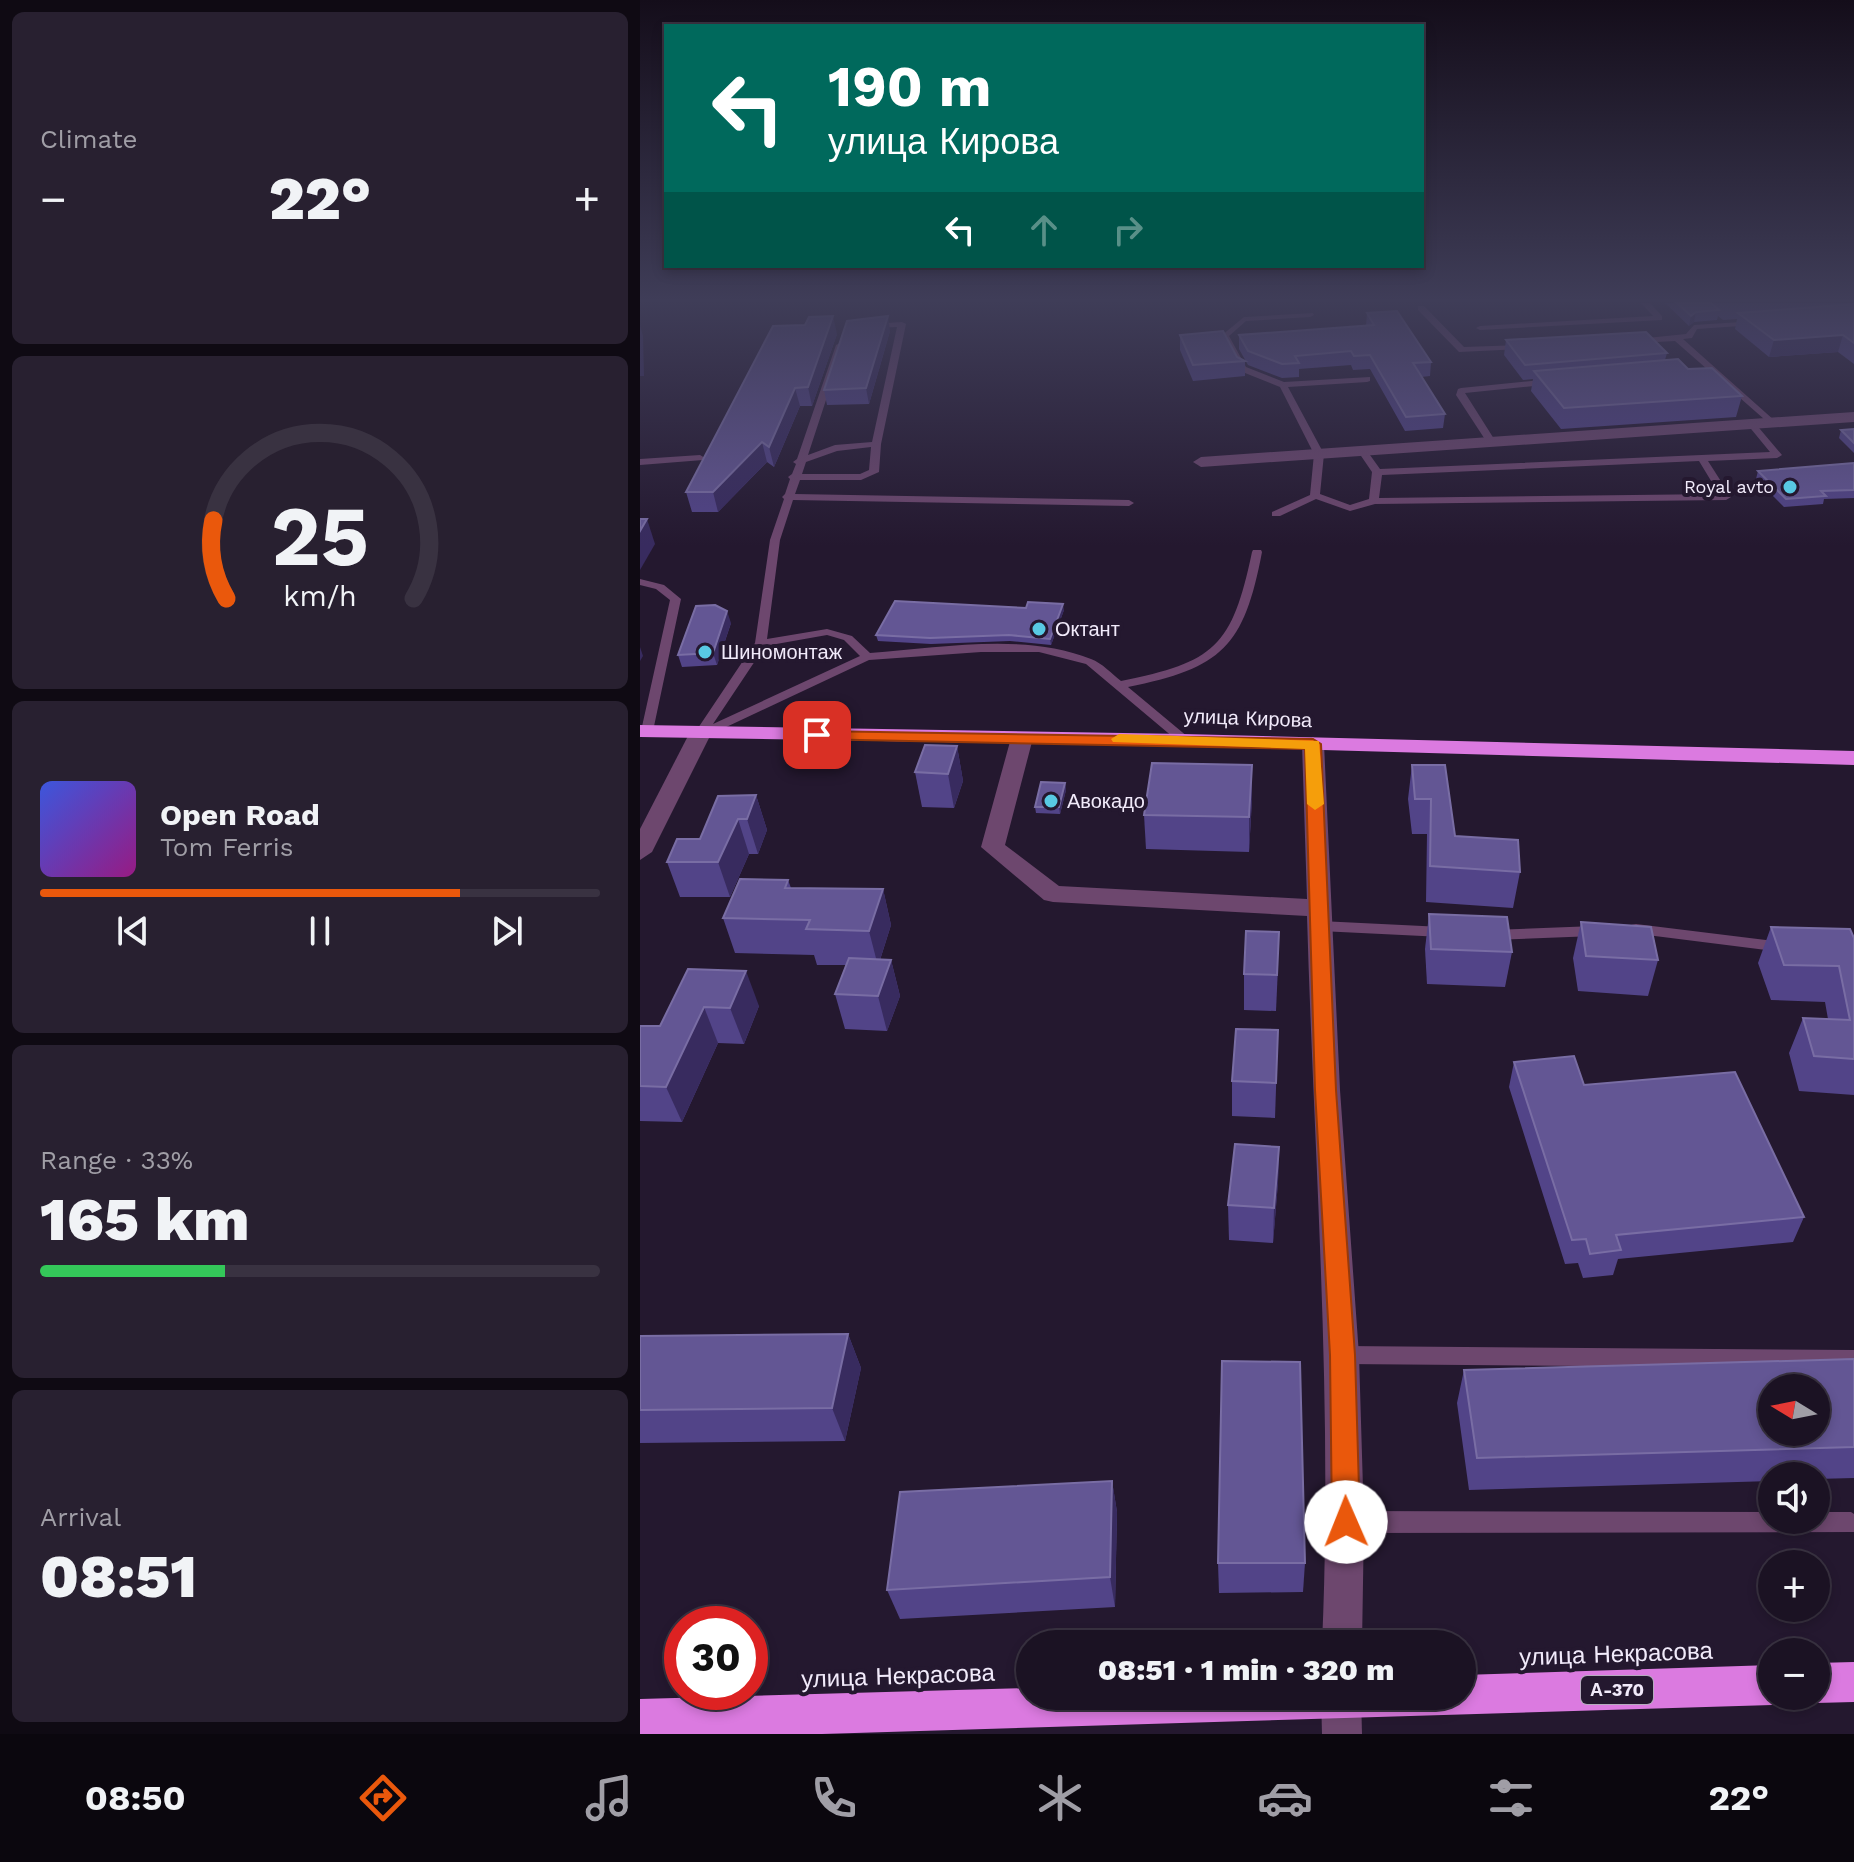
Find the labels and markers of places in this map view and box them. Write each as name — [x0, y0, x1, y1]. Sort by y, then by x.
place label: Royal avto — [1684, 476, 1774, 497]
marker: Royal avto — [1781, 478, 1799, 496]
place label: Октант — [1055, 617, 1120, 641]
marker: Октант — [1030, 620, 1048, 638]
place label: Шиномонтаж — [721, 640, 843, 664]
marker: Шиномонтаж — [696, 643, 714, 661]
pin — [783, 701, 851, 769]
place label: Авокадо — [1067, 789, 1145, 813]
marker: Авокадо — [1042, 792, 1060, 810]

